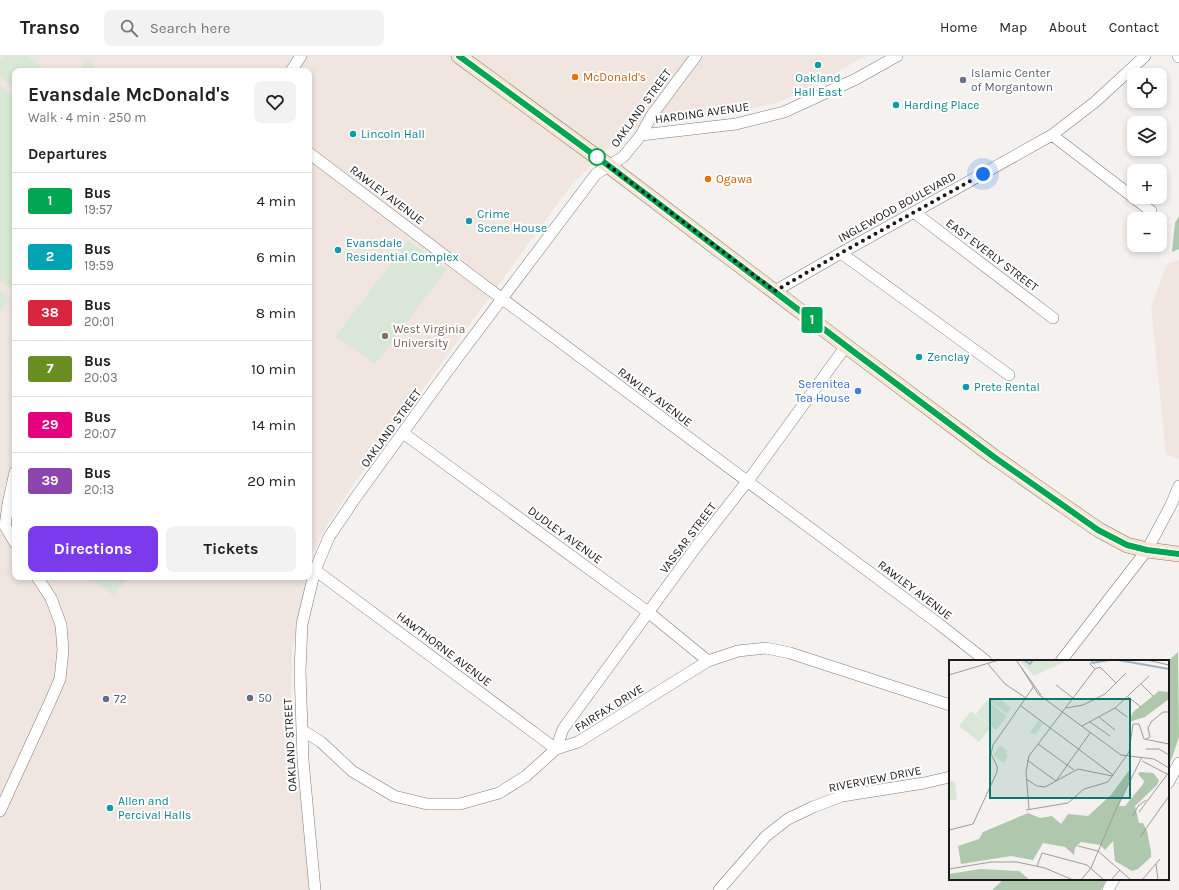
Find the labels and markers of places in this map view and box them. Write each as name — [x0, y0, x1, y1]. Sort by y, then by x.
marker: Oakland Hall East — [813, 60, 823, 70]
place label: Islamic Center of Morgantown — [971, 66, 1053, 94]
place label: McDonald's — [583, 70, 646, 84]
place label: Oakland Hall East — [794, 71, 843, 99]
marker: McDonald's — [570, 72, 580, 82]
marker: Islamic Center of Morgantown — [958, 75, 968, 85]
place label: Harding Place — [904, 98, 979, 112]
marker: Harding Place — [891, 100, 901, 110]
place label: Lincoln Hall — [361, 127, 425, 141]
marker: Lincoln Hall — [348, 129, 358, 139]
unlabelled marker — [588, 148, 606, 166]
place label: Ogawa — [716, 172, 752, 186]
marker: Ogawa — [703, 174, 713, 184]
place label: Crime Scene House — [477, 207, 547, 235]
marker: Crime Scene House — [464, 216, 474, 226]
place label: Evansdale Residential Complex — [346, 236, 459, 264]
marker: Evansdale Residential Complex — [333, 245, 343, 255]
place label: West Virginia University — [393, 322, 465, 350]
marker: West Virginia University — [380, 331, 390, 341]
place label: Zenclay — [927, 350, 970, 364]
marker: Zenclay — [914, 352, 924, 362]
place label: Serenitea Tea House — [795, 377, 850, 405]
place label: Prete Rental — [974, 380, 1040, 394]
marker: Prete Rental — [961, 382, 971, 392]
marker: Serenitea Tea House — [853, 386, 863, 396]
place label: 50 — [258, 691, 272, 705]
place label: 72 — [114, 692, 127, 706]
marker: 50 — [245, 693, 255, 703]
marker: 72 — [101, 694, 111, 704]
place label: Allen and Percival Halls — [118, 794, 191, 822]
marker: Allen and Percival Halls — [105, 803, 115, 813]

